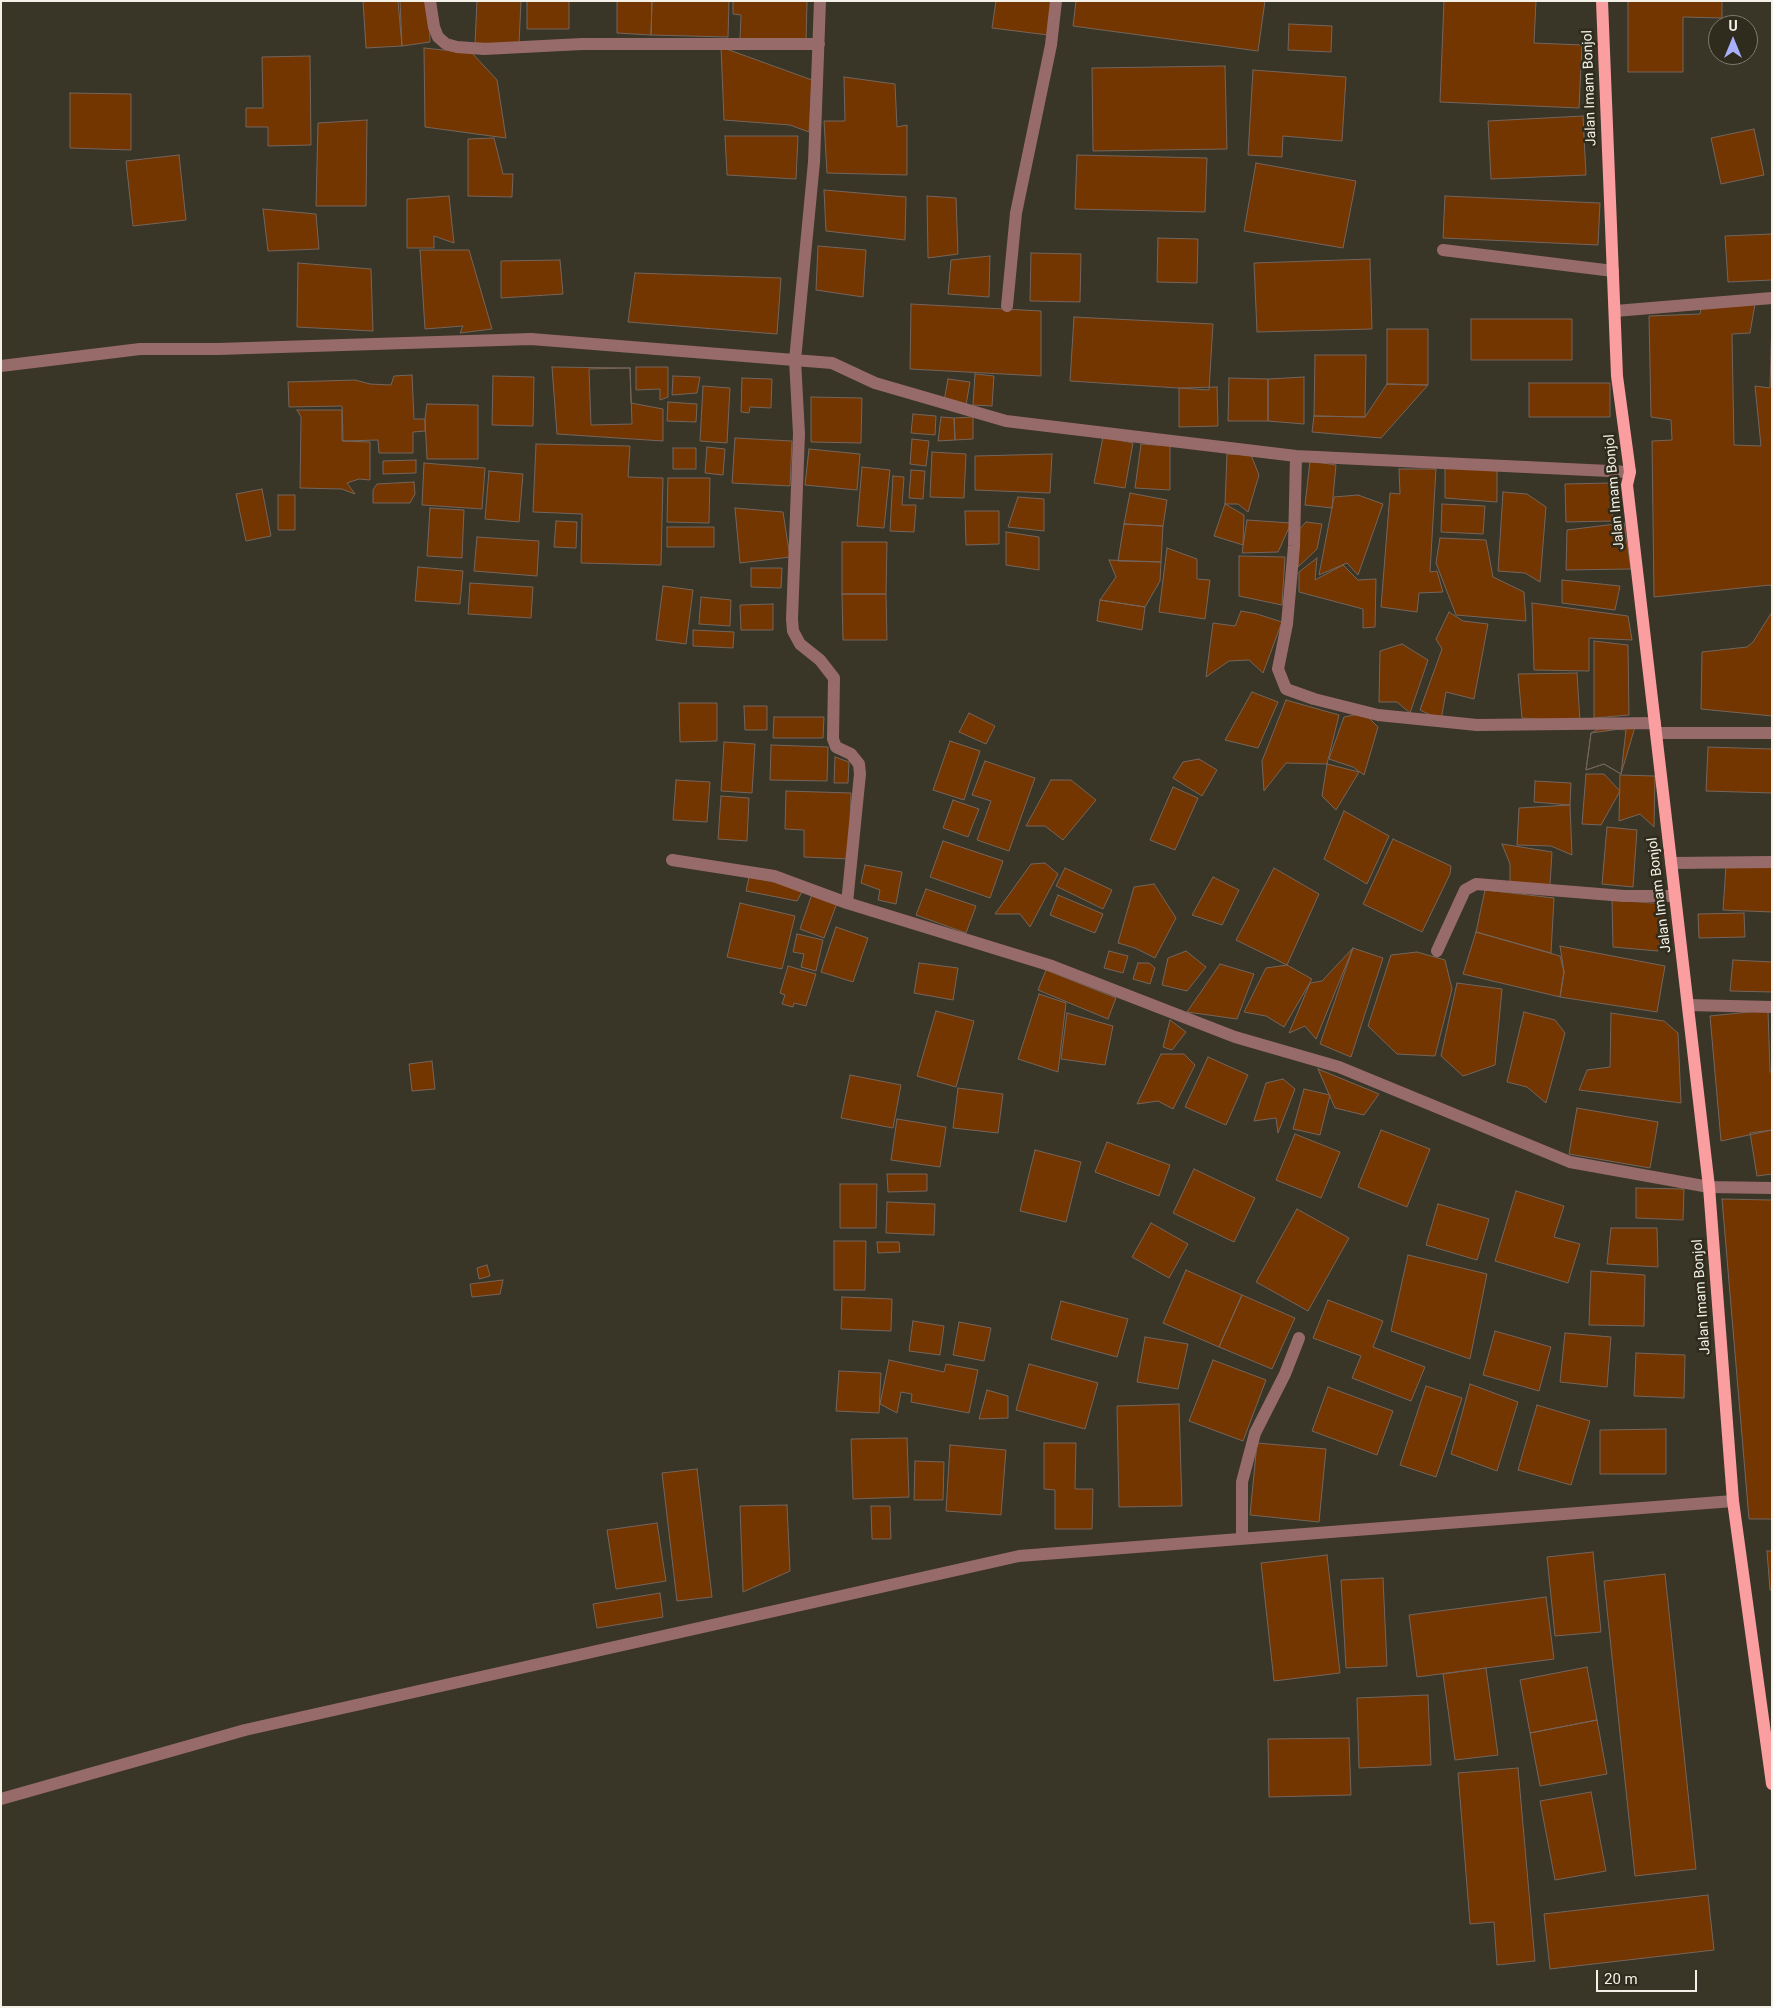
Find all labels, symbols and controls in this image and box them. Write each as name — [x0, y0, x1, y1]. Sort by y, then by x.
north arrow — [1708, 15, 1758, 65]
text: U — [1728, 18, 1738, 34]
street label: Jalan Imam Bonjol — [1580, 30, 1600, 146]
street label: Jalan Imam Bonjol — [1602, 433, 1628, 551]
street label: Jalan Imam Bonjol — [1645, 836, 1675, 954]
street label: Jalan Imam Bonjol — [1690, 1238, 1714, 1356]
scale bar — [1598, 1960, 1699, 1992]
text: 20 m — [1604, 1970, 1638, 1988]

